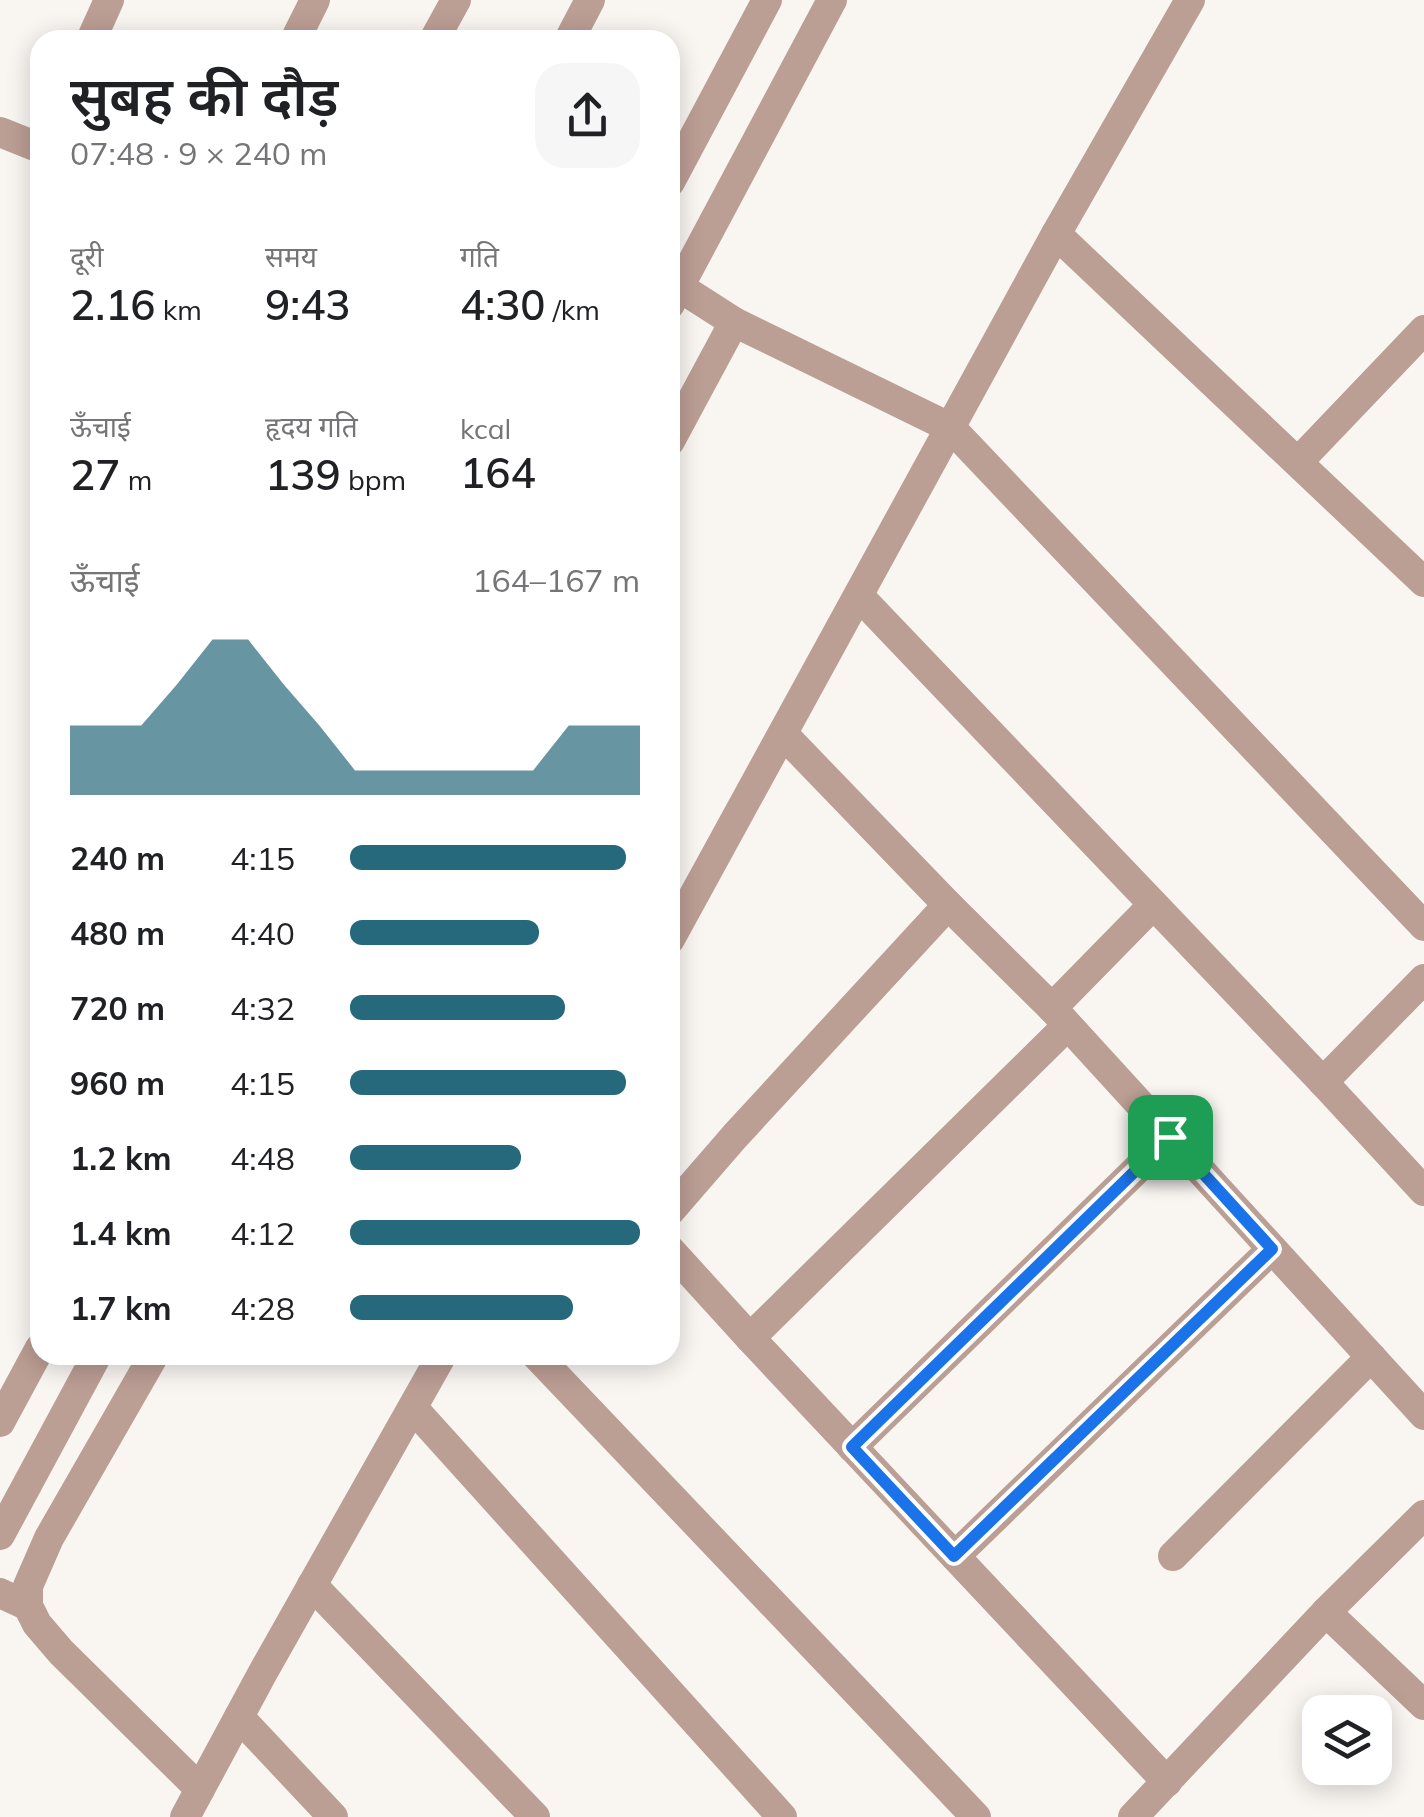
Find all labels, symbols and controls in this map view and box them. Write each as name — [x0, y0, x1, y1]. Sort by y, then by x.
text: सुबह की दौड़ — [70, 61, 338, 130]
button: share — [535, 63, 640, 168]
text: 07:48 · 9 × 240 m — [70, 133, 327, 173]
text: दूरी — [70, 239, 104, 274]
text: समय — [265, 239, 317, 274]
text: गति — [460, 239, 499, 274]
text: 2.16 — [70, 278, 156, 331]
text: 9:43 — [265, 278, 351, 331]
text: 4:30 — [460, 278, 546, 331]
text: km — [156, 292, 202, 327]
text: /km — [546, 292, 600, 327]
text: ऊँचाई — [70, 409, 131, 444]
text: हृदय गति — [265, 409, 358, 444]
text: kcal — [460, 411, 511, 446]
text: 164 — [460, 446, 536, 499]
text: 27 — [70, 448, 120, 501]
text: 139 — [265, 448, 341, 501]
text: m — [120, 462, 152, 497]
text: bpm — [341, 462, 406, 497]
text: ऊँचाई — [70, 560, 139, 600]
text: 164–167 m — [472, 560, 640, 600]
text: 240 m — [70, 838, 165, 878]
text: 4:15 — [230, 838, 295, 878]
text: 480 m — [70, 913, 165, 953]
text: 4:40 — [230, 913, 295, 953]
text: 720 m — [70, 988, 165, 1028]
text: 4:32 — [230, 988, 295, 1028]
text: 960 m — [70, 1063, 165, 1103]
text: 4:15 — [230, 1063, 295, 1103]
pin — [1128, 1095, 1213, 1180]
icon: arrive — [1143, 1110, 1198, 1165]
text: 1.2 km — [70, 1138, 172, 1178]
text: 4:48 — [230, 1138, 295, 1178]
text: 1.4 km — [70, 1213, 172, 1253]
text: 4:12 — [230, 1213, 295, 1253]
text: 1.7 km — [70, 1288, 172, 1328]
text: 4:28 — [230, 1288, 295, 1328]
map controls — [1302, 1695, 1392, 1785]
button: layers — [1302, 1695, 1392, 1785]

